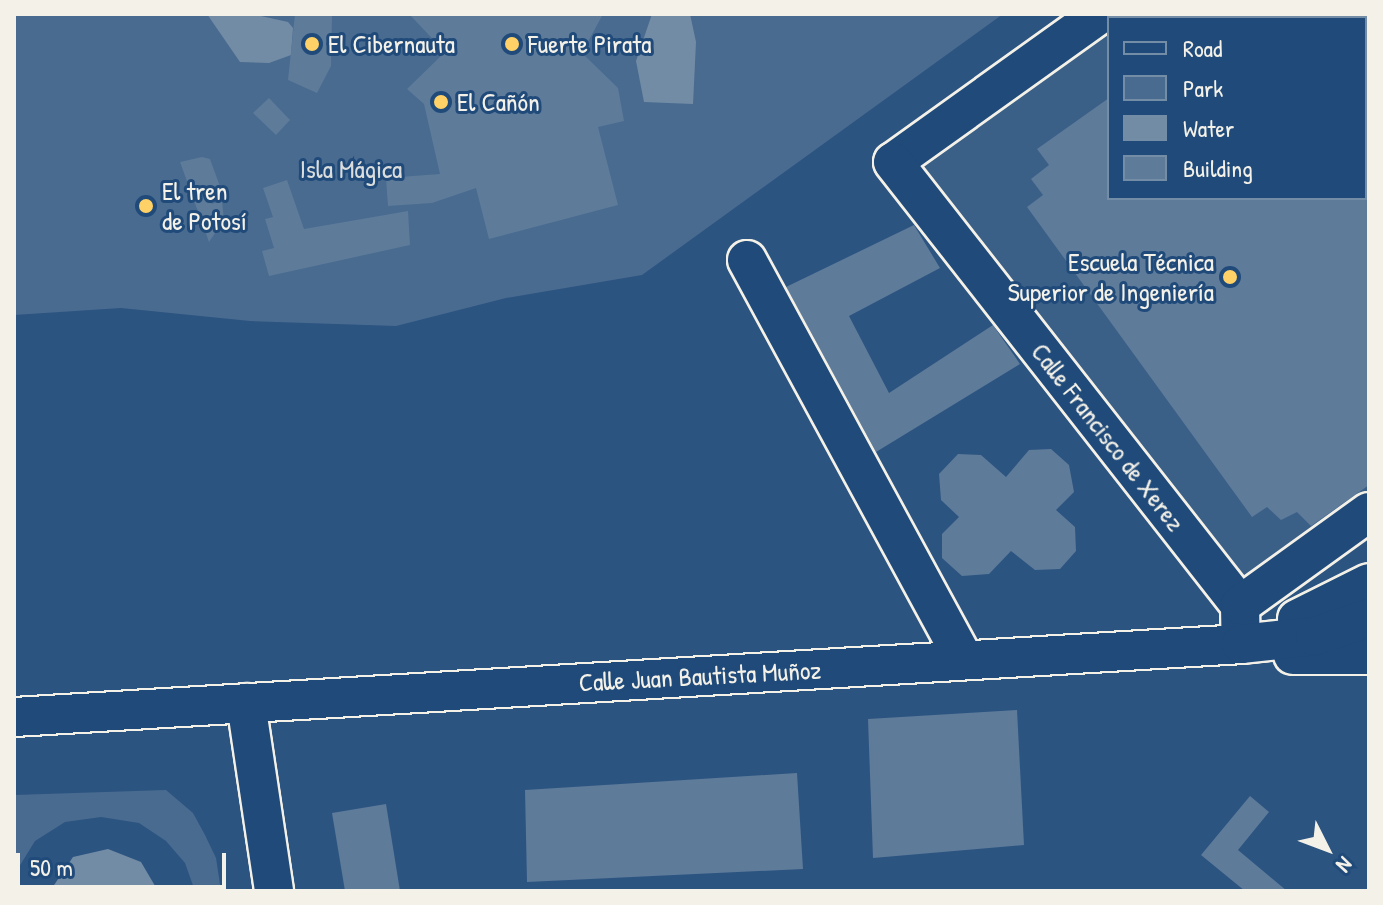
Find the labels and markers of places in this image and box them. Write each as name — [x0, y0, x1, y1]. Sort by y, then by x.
place label: El Cibernauta — [328, 28, 455, 60]
place label: Fuerte Pirata — [528, 28, 651, 60]
marker: El Cibernauta — [303, 35, 321, 53]
marker: Fuerte Pirata — [503, 35, 521, 53]
place label: El Cañón — [457, 86, 540, 118]
marker: El Cañón — [432, 93, 450, 111]
place label: El tren de Potosí — [162, 175, 247, 236]
marker: El tren de Potosí — [137, 197, 155, 215]
place label: Escuela Técnica Superior de Ingeniería — [1008, 246, 1214, 308]
marker: Escuela Técnica Superior de Ingeniería — [1221, 268, 1239, 286]

